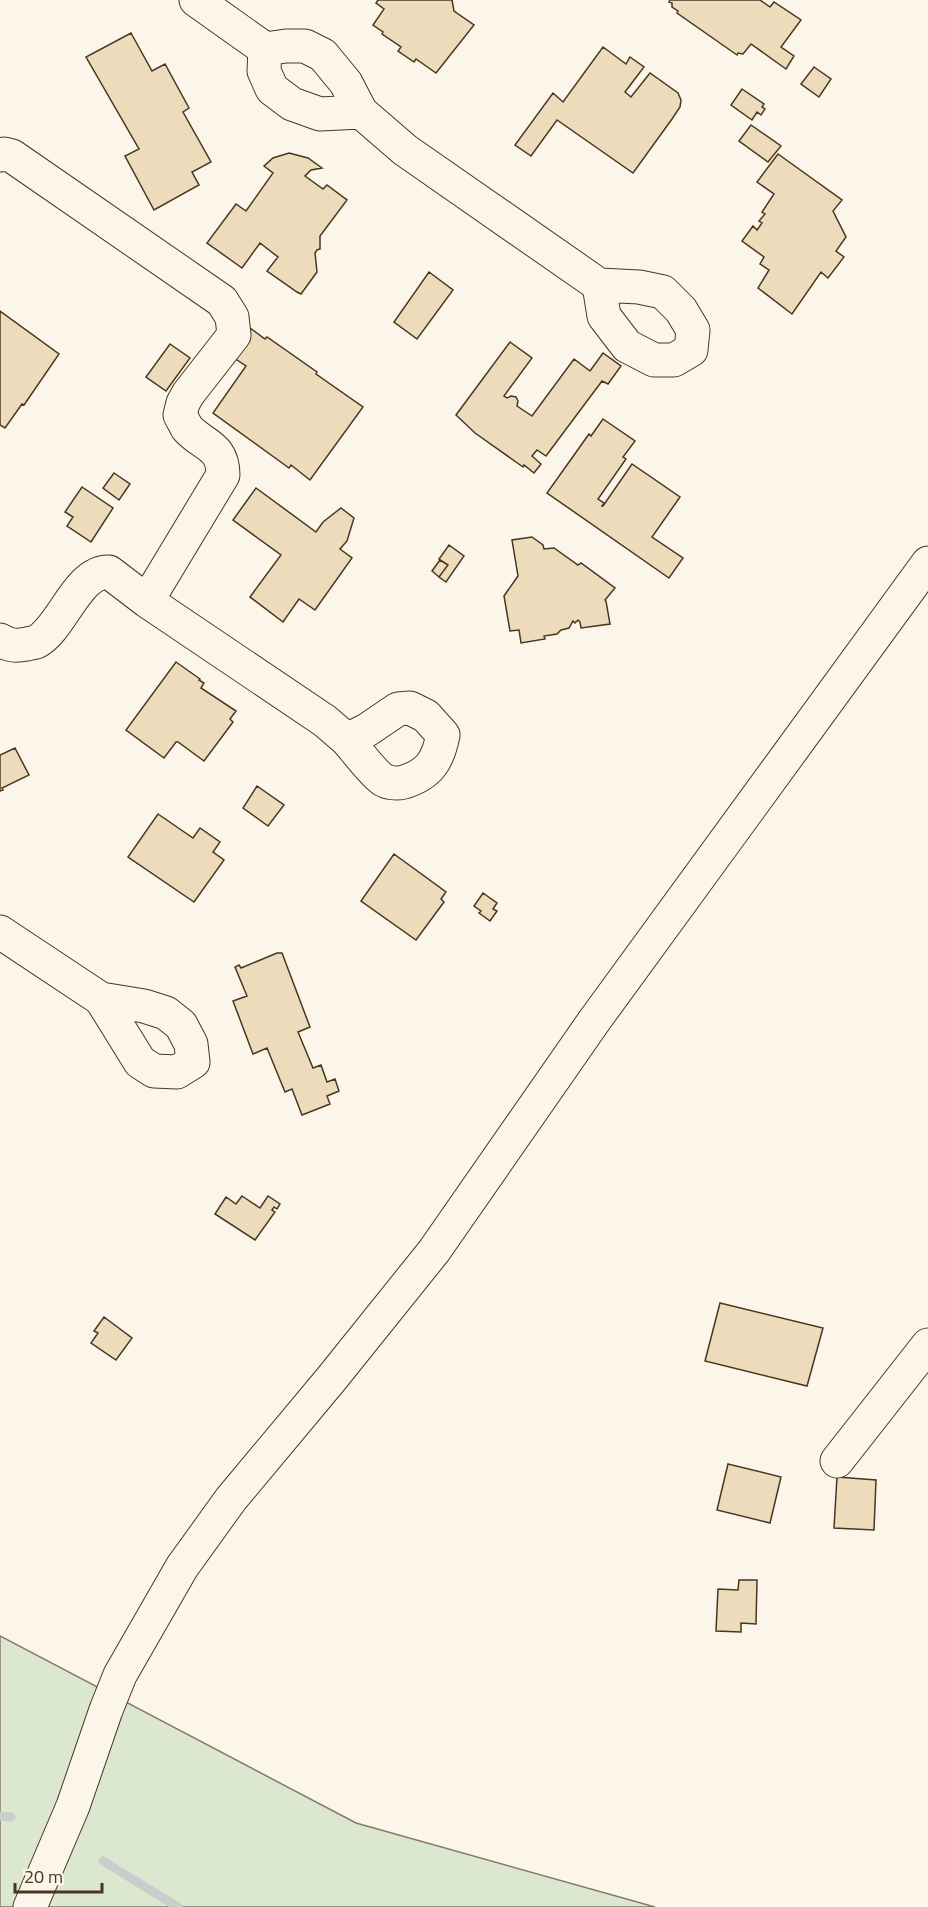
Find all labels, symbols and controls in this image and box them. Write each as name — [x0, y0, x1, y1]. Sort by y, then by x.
scale bar — [15, 1856, 102, 1894]
text: 20 m — [24, 1863, 63, 1890]

